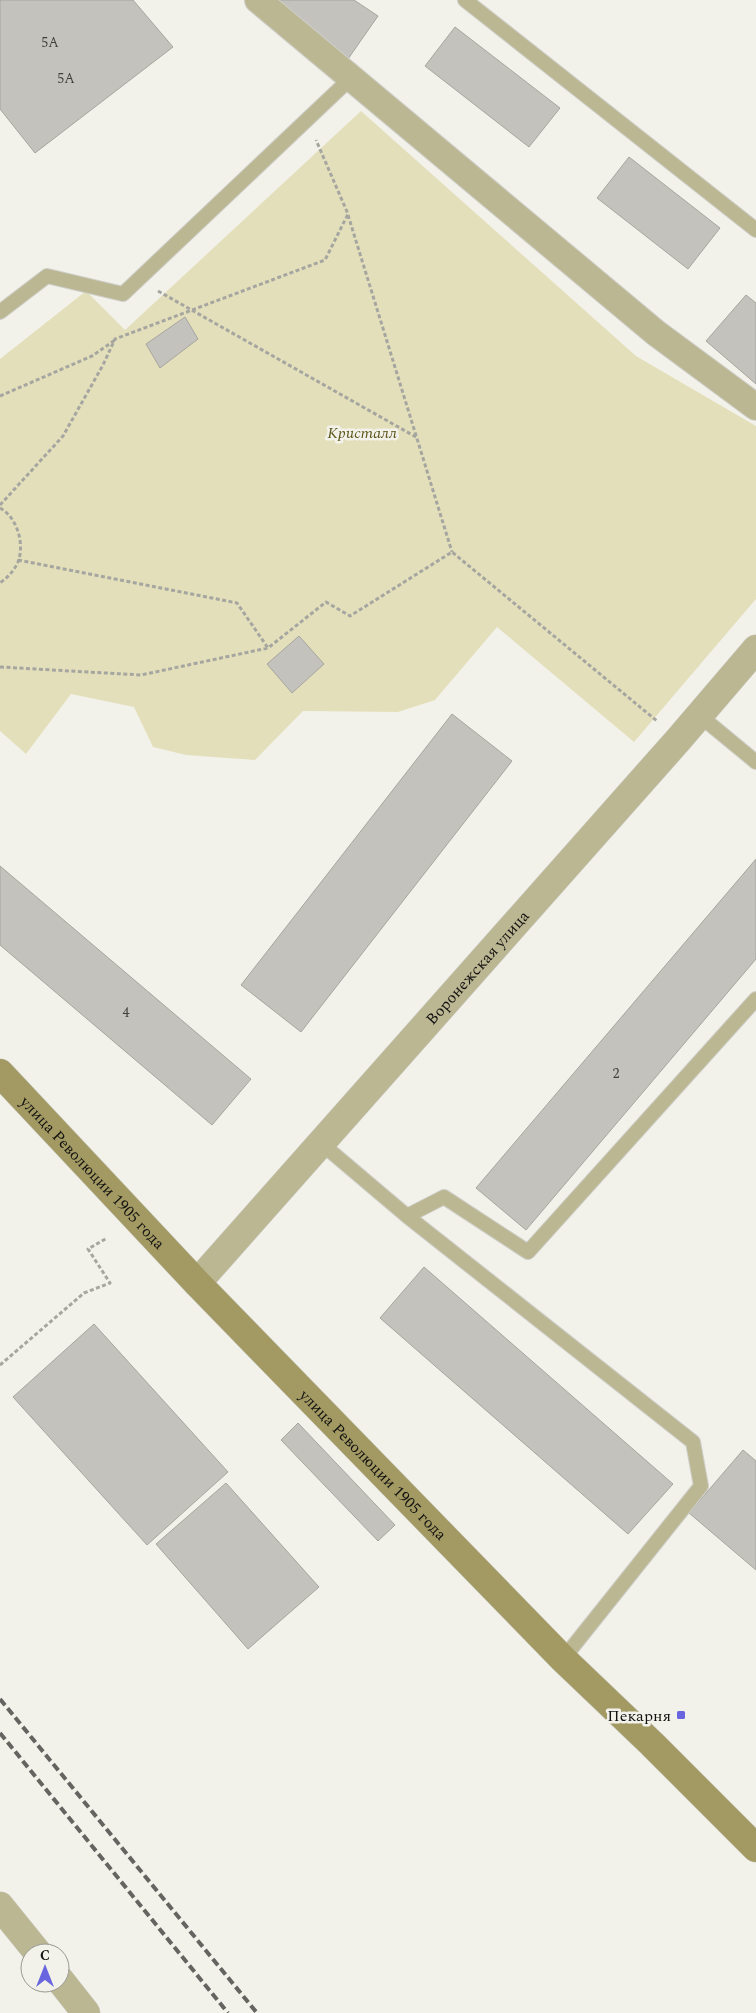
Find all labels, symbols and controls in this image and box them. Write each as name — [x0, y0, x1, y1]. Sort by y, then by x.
house number: 5А — [41, 32, 59, 53]
house number: 5А — [57, 68, 75, 89]
park label: Кристалл — [327, 421, 397, 445]
street label: Воронежская улица — [420, 905, 535, 1031]
house number: 4 — [123, 1002, 130, 1023]
house number: 2 — [613, 1063, 620, 1084]
street label: улица Революции 1905 года — [14, 1090, 171, 1255]
street label: улица Революции 1905 года — [293, 1383, 452, 1546]
place label: Пекарня — [607, 1704, 671, 1728]
marker: Пекарня — [675, 1709, 687, 1721]
north arrow — [20, 1943, 70, 1993]
text: С — [40, 1945, 50, 1966]

